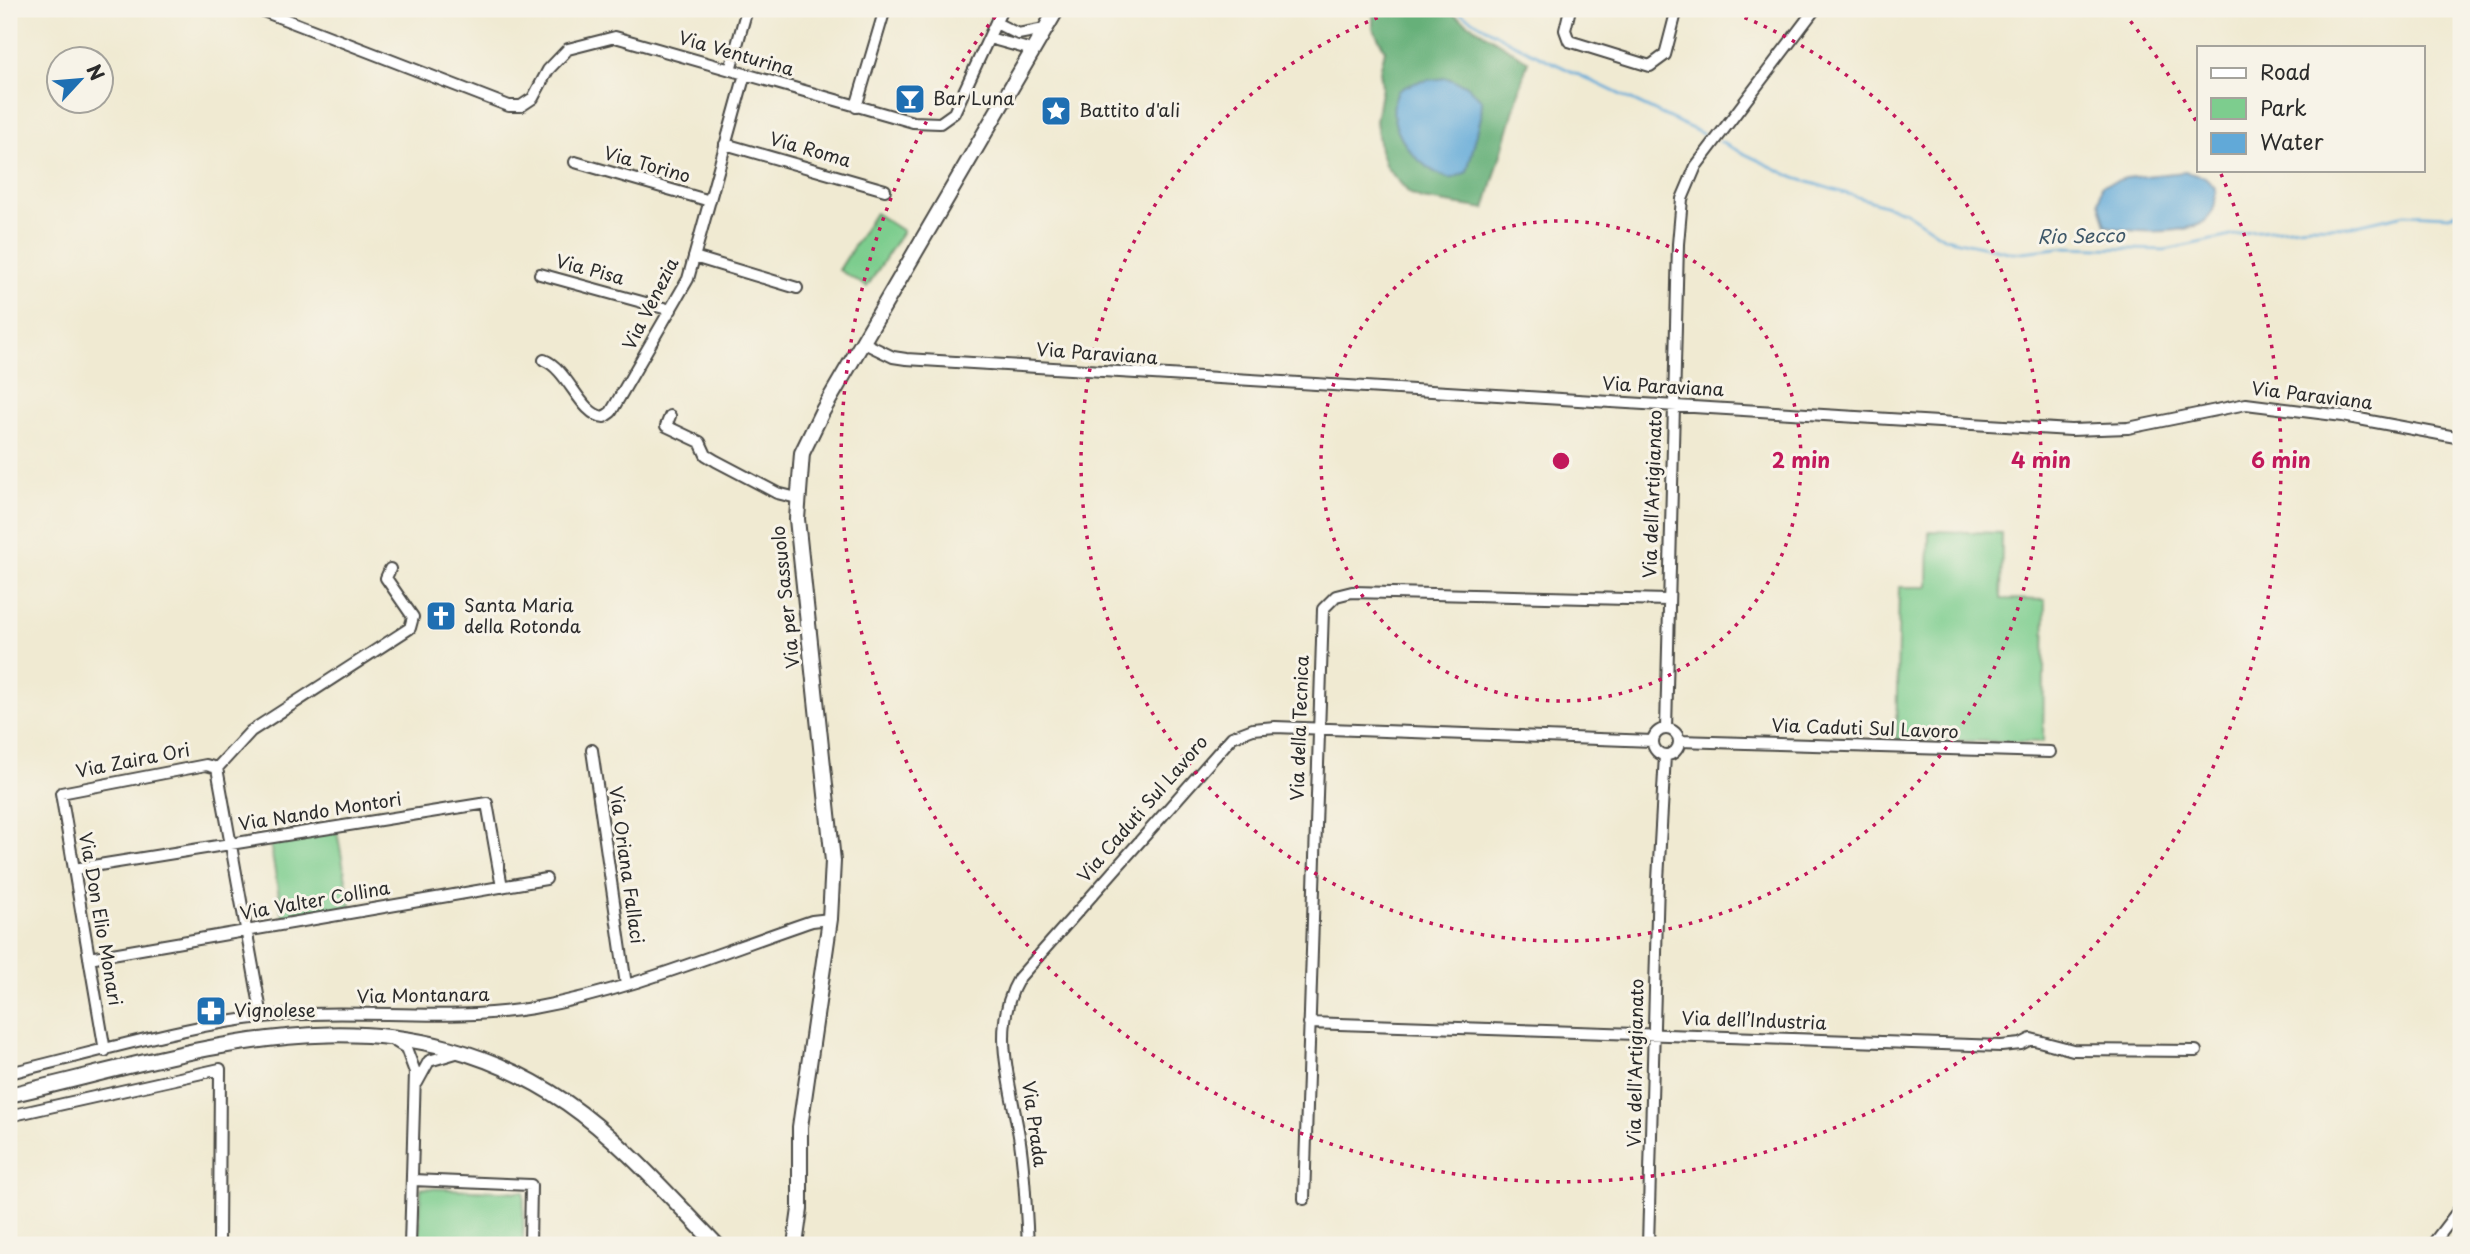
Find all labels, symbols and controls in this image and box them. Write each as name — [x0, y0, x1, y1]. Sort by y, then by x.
street label: Via Venturina — [676, 23, 798, 82]
north arrow — [46, 46, 116, 116]
legend — [2197, 46, 2424, 172]
text: Road — [2260, 55, 2311, 87]
text: N — [80, 59, 112, 85]
bar icon: Bar Luna — [893, 82, 927, 116]
place label: Bar Luna — [933, 84, 1014, 111]
text: Park — [2260, 91, 2307, 123]
place icon: Battito d'ali — [1039, 94, 1073, 128]
place label: Battito d'ali — [1079, 96, 1180, 123]
street label: Via Roma — [767, 124, 854, 173]
text: Water — [2260, 125, 2324, 157]
street label: Via Torino — [601, 138, 694, 189]
water label: Rio Secco — [2037, 220, 2126, 250]
street label: Via Pisa — [553, 246, 628, 291]
street label: Via Venezia — [615, 252, 685, 354]
street label: Via Paraviana — [1035, 335, 1159, 370]
street label: Via Paraviana — [1602, 369, 1725, 402]
street label: Via Paraviana — [2250, 374, 2375, 415]
street label: Via dell'Artigianato — [1635, 409, 1668, 579]
text: 2 min — [1772, 443, 1830, 475]
text: 4 min — [2011, 443, 2071, 475]
text: 6 min — [2251, 443, 2311, 475]
centre of rings — [1549, 449, 1573, 473]
street label: Via per Sassuolo — [764, 524, 805, 670]
place label: Santa Maria della Rotonda — [464, 591, 581, 639]
church icon: Santa Maria della Rotonda — [424, 599, 458, 633]
street label: Via della Tecnica — [1282, 654, 1315, 801]
street label: Via Caduti Sul Lavoro — [1771, 711, 1959, 744]
street label: Via Caduti Sul Lavoro — [1070, 728, 1214, 888]
street label: Via Zaira Ori — [73, 735, 192, 784]
street label: Via Nando Montori — [236, 784, 403, 837]
street label: Via Oriana Fallaci — [603, 784, 652, 945]
street label: Via Don Elio Monari — [73, 830, 130, 1008]
street label: Via Valter Collina — [238, 873, 392, 926]
street label: Via dell'Artigianato — [1620, 978, 1649, 1148]
street label: Via Montanara — [356, 980, 490, 1009]
pharmacy icon: Vignolese — [194, 994, 228, 1028]
place label: Vignolese — [234, 996, 316, 1023]
street label: Via dell’Industria — [1681, 1003, 1828, 1036]
street label: Via Prada — [1016, 1079, 1055, 1169]

